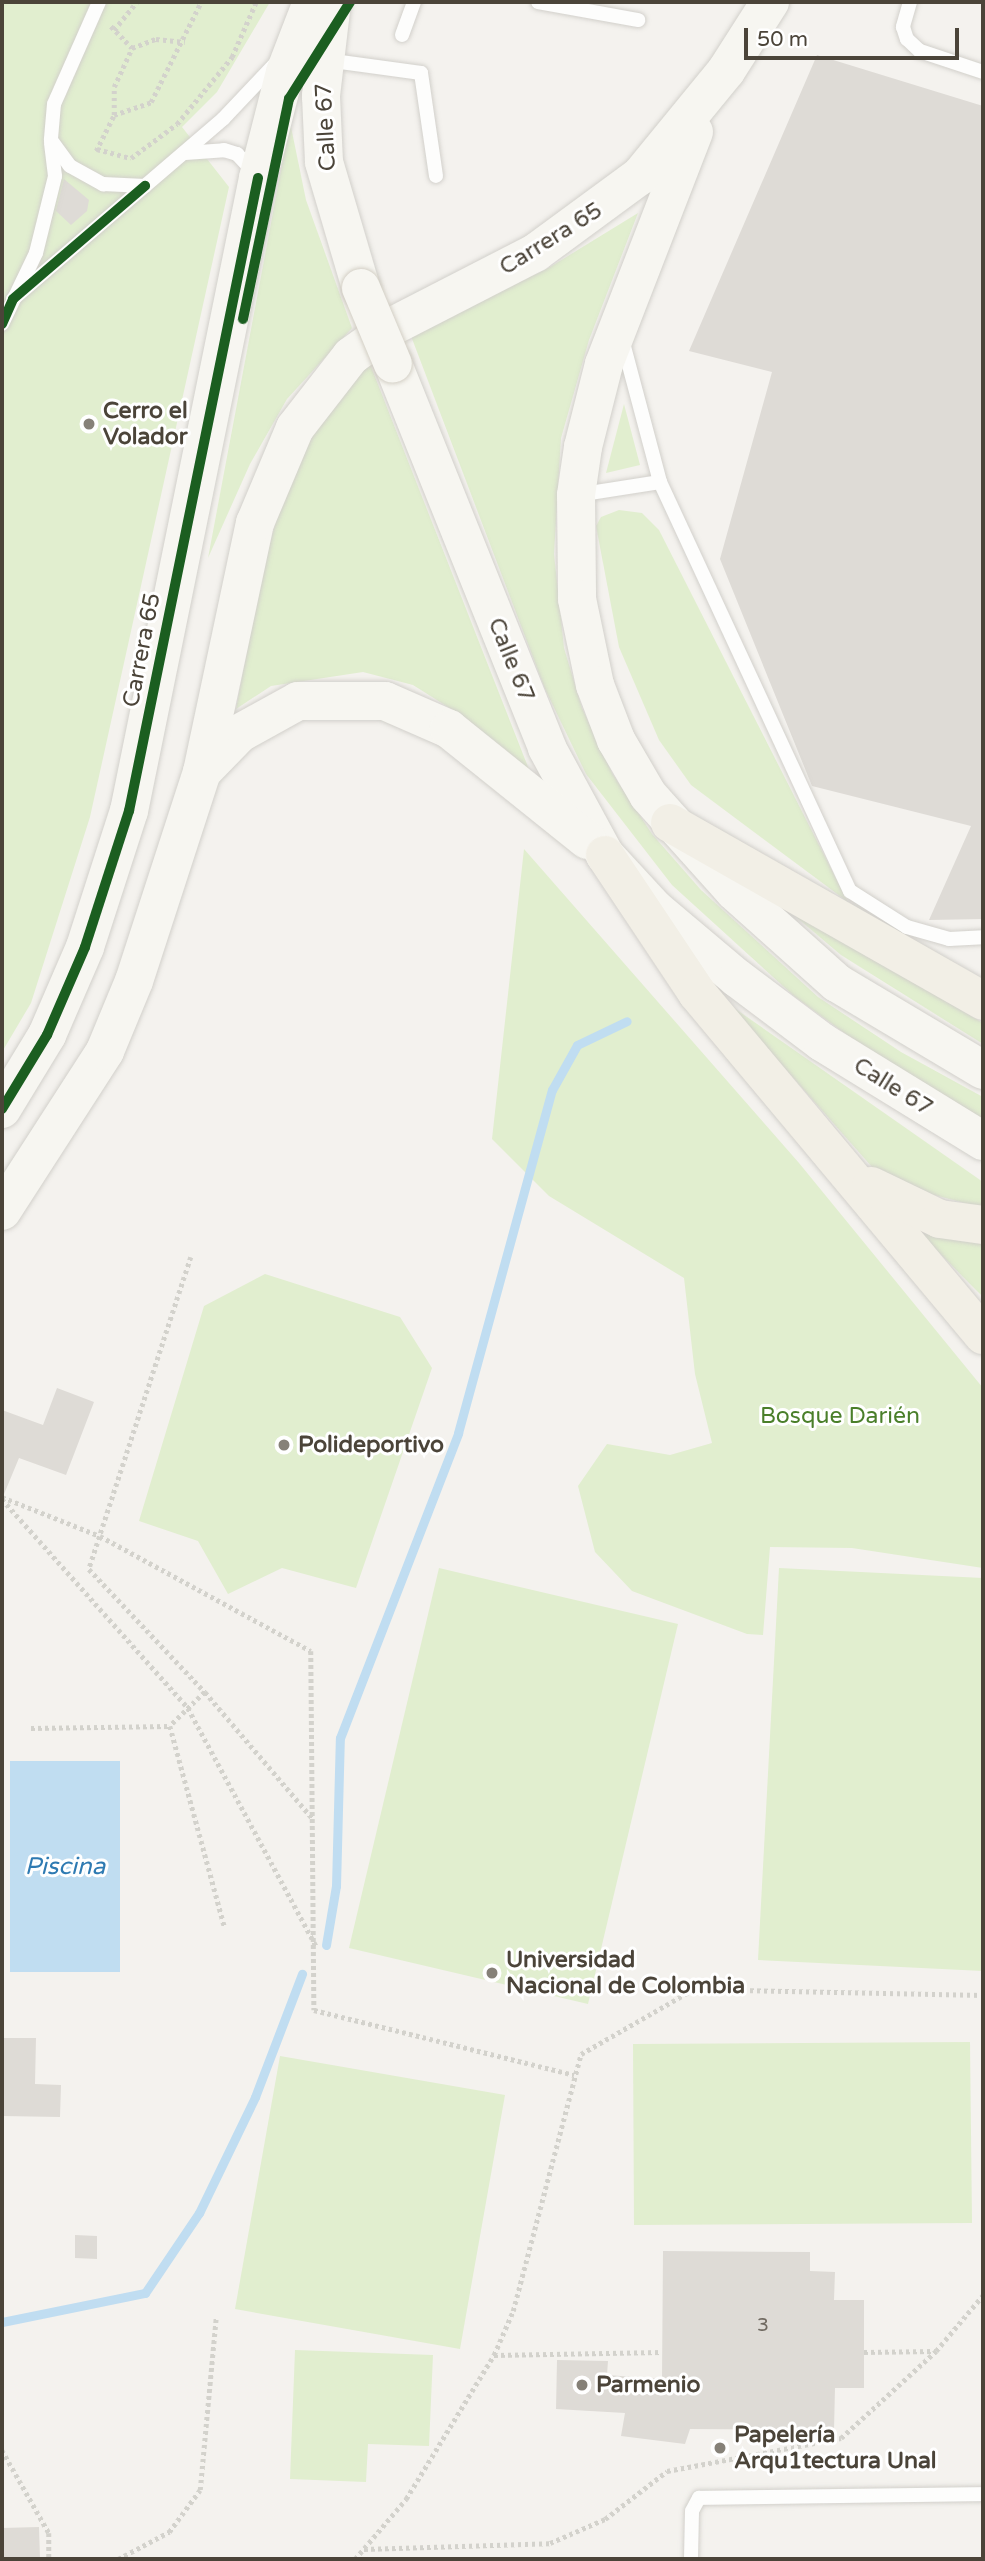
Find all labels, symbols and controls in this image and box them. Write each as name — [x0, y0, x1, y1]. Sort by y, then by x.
scale bar — [747, 14, 962, 58]
text: 50 m — [757, 27, 808, 52]
street label: Calle 67 — [310, 82, 342, 172]
street label: Carrera 65 — [495, 197, 607, 281]
place label: Cerro el Volador — [103, 397, 188, 451]
marker: Cerro el Volador — [81, 416, 97, 432]
street label: Carrera 65 — [117, 591, 167, 709]
street label: Calle 67 — [482, 614, 540, 706]
street label: Calle 67 — [848, 1052, 938, 1122]
park label: Bosque Darién — [760, 1402, 920, 1430]
place label: Polideportivo — [298, 1431, 444, 1459]
marker: Polideportivo — [276, 1437, 292, 1453]
water label: Piscina — [25, 1853, 105, 1881]
place label: Universidad Nacional de Colombia — [506, 1946, 745, 2000]
marker: Universidad Nacional de Colombia — [484, 1965, 500, 1981]
house number: 3 — [757, 2315, 769, 2337]
place label: Parmenio — [596, 2371, 700, 2399]
marker: Parmenio — [574, 2377, 590, 2393]
place label: Papelería Arqu1tectura Unal — [734, 2421, 937, 2475]
marker: Papelería Arqu1tectura Unal — [712, 2440, 728, 2456]

